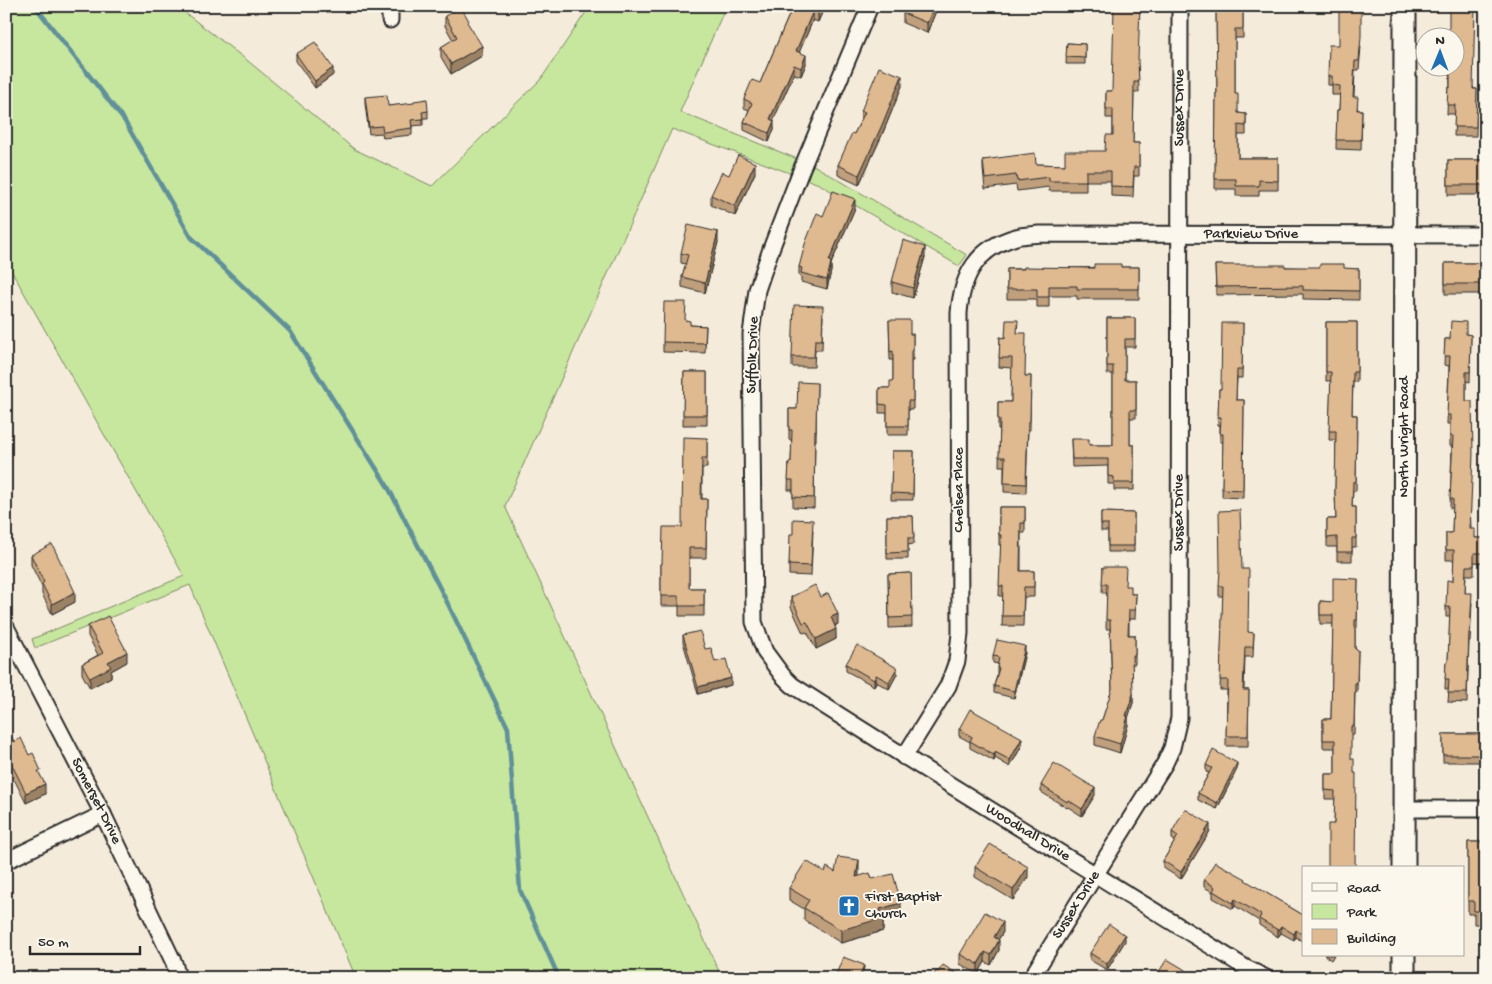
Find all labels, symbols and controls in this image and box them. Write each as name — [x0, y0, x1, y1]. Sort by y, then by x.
north arrow — [1414, 28, 1464, 78]
text: N — [1435, 33, 1445, 50]
street label: Sussex Drive — [1171, 69, 1189, 146]
street label: Parkview Drive — [1203, 225, 1299, 244]
street label: Suffolk Drive — [743, 316, 763, 394]
street label: North Wright Road — [1395, 375, 1414, 498]
street label: Chelsea Place — [950, 447, 968, 533]
street label: Sussex Drive — [1170, 474, 1188, 551]
street label: Somerset Drive — [67, 755, 125, 847]
street label: Woodhall Drive — [982, 800, 1074, 866]
legend — [1302, 866, 1464, 956]
street label: Sussex Drive — [1048, 867, 1105, 942]
text: Road — [1347, 880, 1381, 898]
place label: First Baptist Church — [864, 888, 943, 923]
church icon: First Baptist Church — [837, 894, 861, 918]
text: Park — [1346, 904, 1377, 922]
scale bar — [30, 924, 140, 956]
text: Building — [1346, 930, 1396, 948]
text: 50 m — [38, 934, 69, 952]

